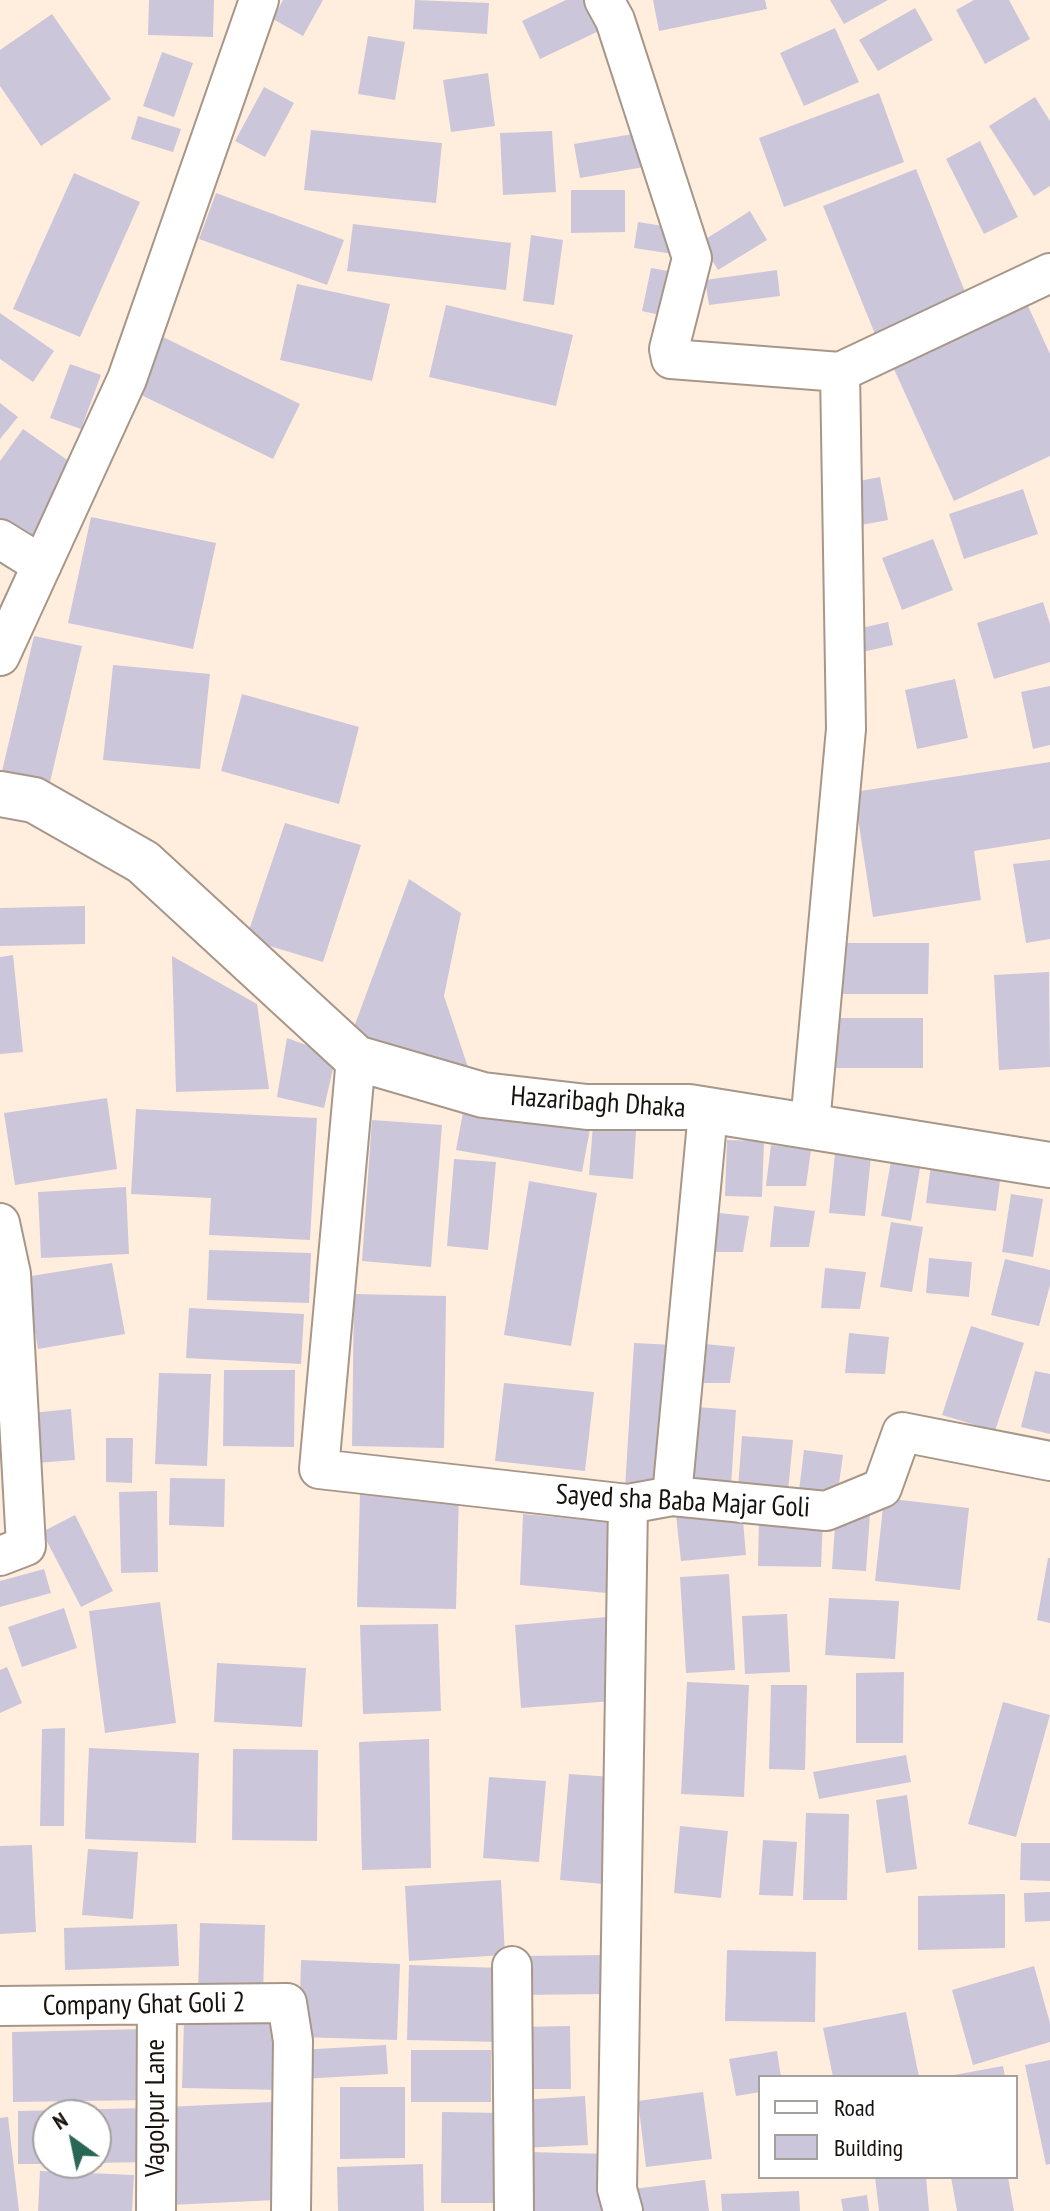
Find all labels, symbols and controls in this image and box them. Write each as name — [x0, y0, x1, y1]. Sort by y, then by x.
street label: Hazaribagh Dhaka — [509, 1080, 687, 1126]
street label: Sayed sha Baba Majar Goli — [555, 1479, 811, 1525]
street label: Company Ghat Goli 2 — [43, 1986, 245, 2024]
street label: Vagolpur Lane — [139, 2039, 173, 2177]
legend — [758, 2075, 1018, 2179]
text: Road — [834, 2092, 875, 2123]
north arrow — [32, 2099, 112, 2179]
text: N — [47, 2106, 73, 2136]
text: Building — [834, 2132, 903, 2163]

